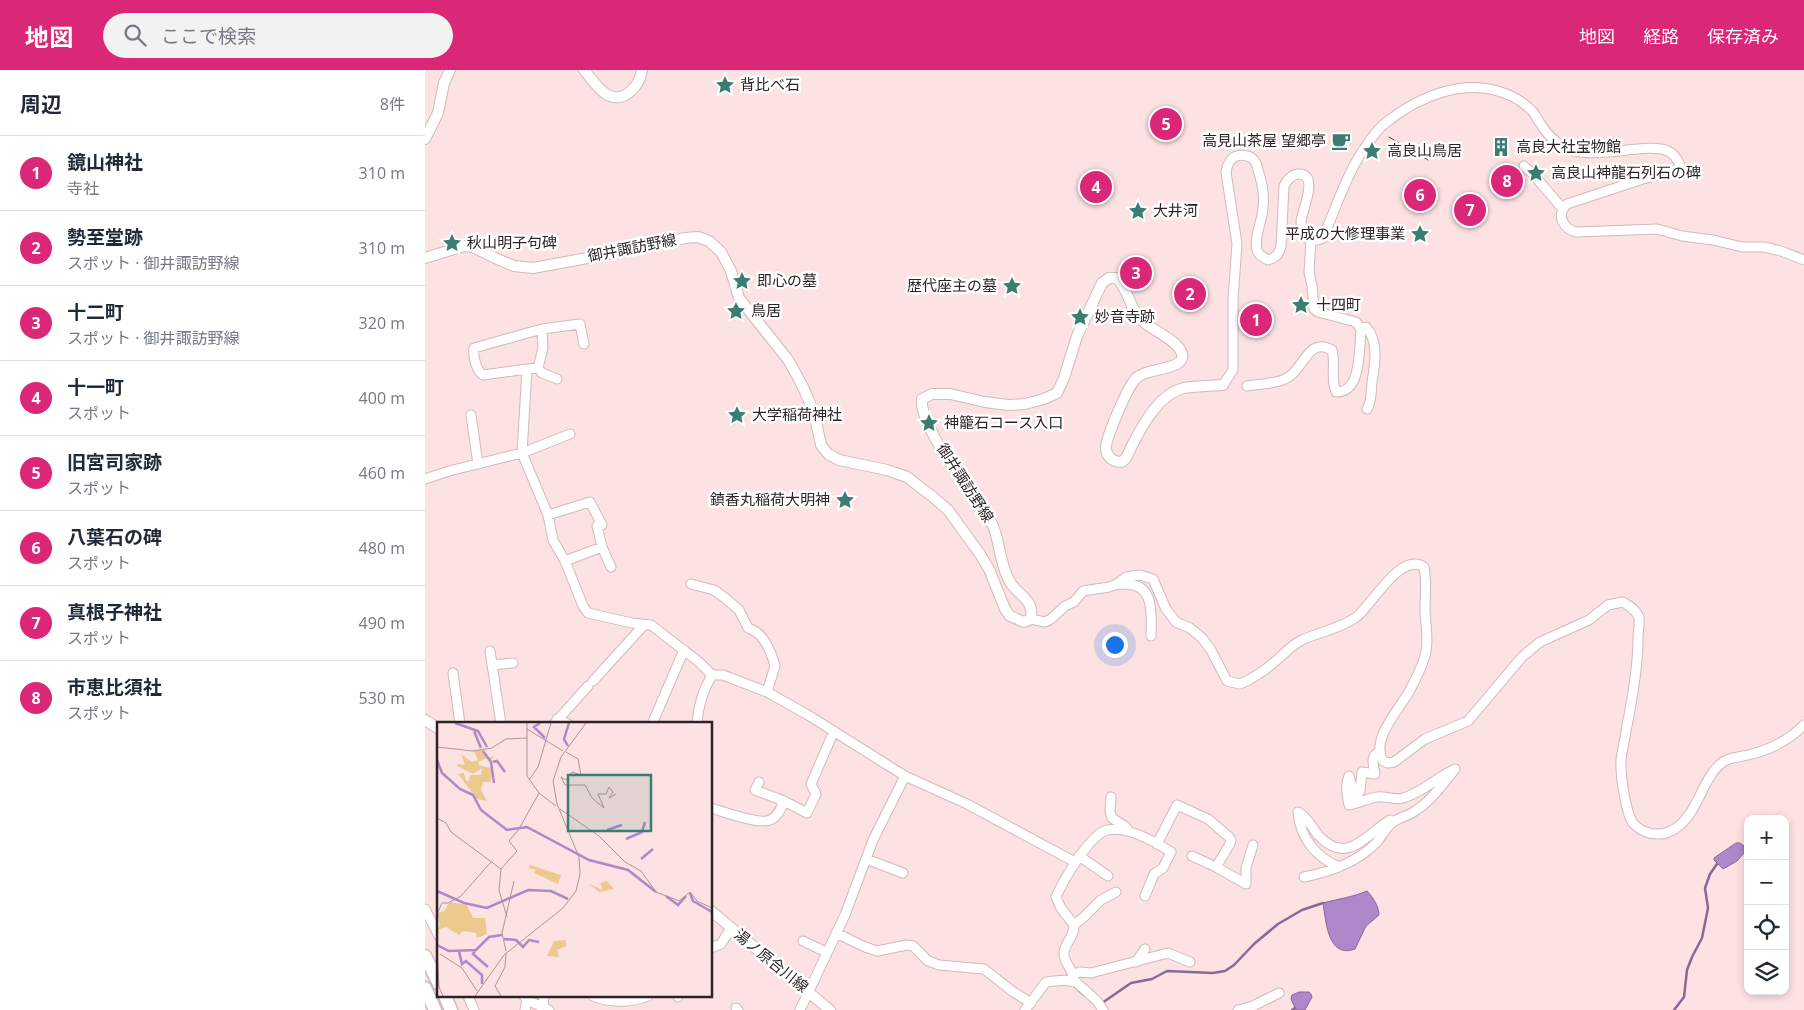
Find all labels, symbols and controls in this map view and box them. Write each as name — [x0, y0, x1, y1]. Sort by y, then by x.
search box — [103, 13, 453, 58]
text: 地図 — [25, 20, 73, 53]
icon: search — [121, 21, 149, 49]
text: ここで検索 — [161, 23, 256, 49]
text: 地図 — [1579, 24, 1615, 48]
text: 経路 — [1643, 24, 1679, 48]
text: 保存済み — [1707, 24, 1779, 48]
place icon: 背比べ石 — [714, 74, 736, 96]
place label: 背比べ石 — [740, 74, 800, 94]
text: 周辺 — [20, 90, 62, 118]
text: 8件 — [380, 93, 405, 115]
pin: 5 — [1150, 105, 1182, 143]
place label: 高見山茶屋 望郷亭 — [1202, 130, 1326, 150]
cafe icon: 高見山茶屋 望郷亭 — [1330, 130, 1352, 152]
building icon: 高良大社宝物館 — [1490, 136, 1512, 158]
place label: 高良大社宝物館 — [1516, 136, 1621, 156]
place icon: 高良山鳥居 — [1361, 140, 1383, 162]
place label: 高良山鳥居 — [1387, 140, 1462, 160]
text: 鏡山神社 — [67, 149, 143, 175]
text: 1 — [31, 162, 41, 184]
text: 310 m — [359, 162, 405, 184]
pin: 8 — [1491, 162, 1523, 200]
place icon: 高良山神龍石列石の碑 — [1525, 162, 1547, 184]
place label: 高良山神龍石列石の碑 — [1551, 162, 1701, 182]
pin: 4 — [1080, 168, 1112, 206]
pin: 6 — [1404, 176, 1436, 214]
text: 寺社 — [67, 177, 99, 199]
pin: 7 — [1454, 191, 1486, 229]
place icon: 大井河 — [1127, 200, 1149, 222]
place label: 大井河 — [1153, 200, 1198, 220]
place label: 平成の大修理事業 — [1285, 223, 1405, 243]
place icon: 平成の大修理事業 — [1409, 223, 1431, 245]
text: 勢至堂跡 — [67, 224, 143, 250]
street label: 御井諏訪野線 — [586, 229, 678, 265]
place icon: 秋山明子句碑 — [441, 232, 463, 254]
place label: 秋山明子句碑 — [467, 232, 557, 252]
text: 2 — [31, 237, 41, 259]
text: 310 m — [359, 237, 405, 259]
text: スポット · 御井諏訪野線 — [67, 252, 240, 274]
pin: 3 — [1120, 254, 1152, 292]
place icon: 即心の墓 — [731, 270, 753, 292]
place label: 即心の墓 — [757, 270, 817, 290]
place label: 歴代座主の墓 — [907, 275, 997, 295]
place icon: 歴代座主の墓 — [1001, 275, 1023, 297]
pin: 2 — [1174, 275, 1206, 313]
place icon: 十四町 — [1290, 294, 1312, 316]
place label: 十四町 — [1316, 294, 1361, 314]
text: 十二町 — [67, 299, 124, 325]
place icon: 鳥居 — [725, 300, 747, 322]
place label: 鳥居 — [751, 300, 781, 320]
pin: 1 — [1240, 301, 1272, 339]
place icon: 妙音寺跡 — [1069, 306, 1091, 328]
place label: 妙音寺跡 — [1095, 306, 1155, 326]
text: 3 — [31, 312, 41, 334]
text: 320 m — [359, 312, 405, 334]
text: スポット · 御井諏訪野線 — [67, 327, 240, 349]
text: 十一町 — [67, 374, 124, 400]
text: 4 — [31, 387, 41, 409]
text: 400 m — [359, 387, 405, 409]
text: スポット — [67, 402, 131, 424]
place icon: 大学稲荷神社 — [726, 404, 748, 426]
place label: 大学稲荷神社 — [752, 404, 842, 424]
place icon: 神籠石コース入口 — [918, 412, 940, 434]
place label: 神籠石コース入口 — [944, 412, 1063, 432]
street label: 御井諏訪野線 — [933, 439, 999, 526]
text: 旧宮司家跡 — [67, 449, 162, 475]
text: 5 — [31, 462, 41, 484]
text: 460 m — [359, 462, 405, 484]
text: スポット — [67, 477, 131, 499]
place label: 鎮香丸稲荷大明神 — [710, 489, 830, 509]
place icon: 鎮香丸稲荷大明神 — [834, 489, 856, 511]
text: 八葉石の碑 — [67, 524, 162, 550]
text: 6 — [31, 537, 41, 559]
text: 480 m — [359, 537, 405, 559]
text: スポット — [67, 552, 131, 574]
text: 真根子神社 — [67, 599, 162, 625]
text: 7 — [31, 612, 41, 634]
text: 490 m — [359, 612, 405, 634]
text: スポット — [67, 627, 131, 649]
your location — [1102, 632, 1128, 658]
text: 市恵比須社 — [67, 674, 162, 700]
text: 8 — [31, 687, 41, 709]
text: 530 m — [359, 687, 405, 709]
text: スポット — [67, 702, 131, 724]
inset map — [437, 722, 713, 998]
map controls — [1744, 815, 1789, 995]
button: + — [1744, 815, 1789, 860]
button: − — [1744, 860, 1789, 905]
button: locate — [1744, 905, 1789, 950]
street label: 湯ノ原合川線 — [730, 924, 813, 996]
button: layers — [1744, 950, 1789, 995]

